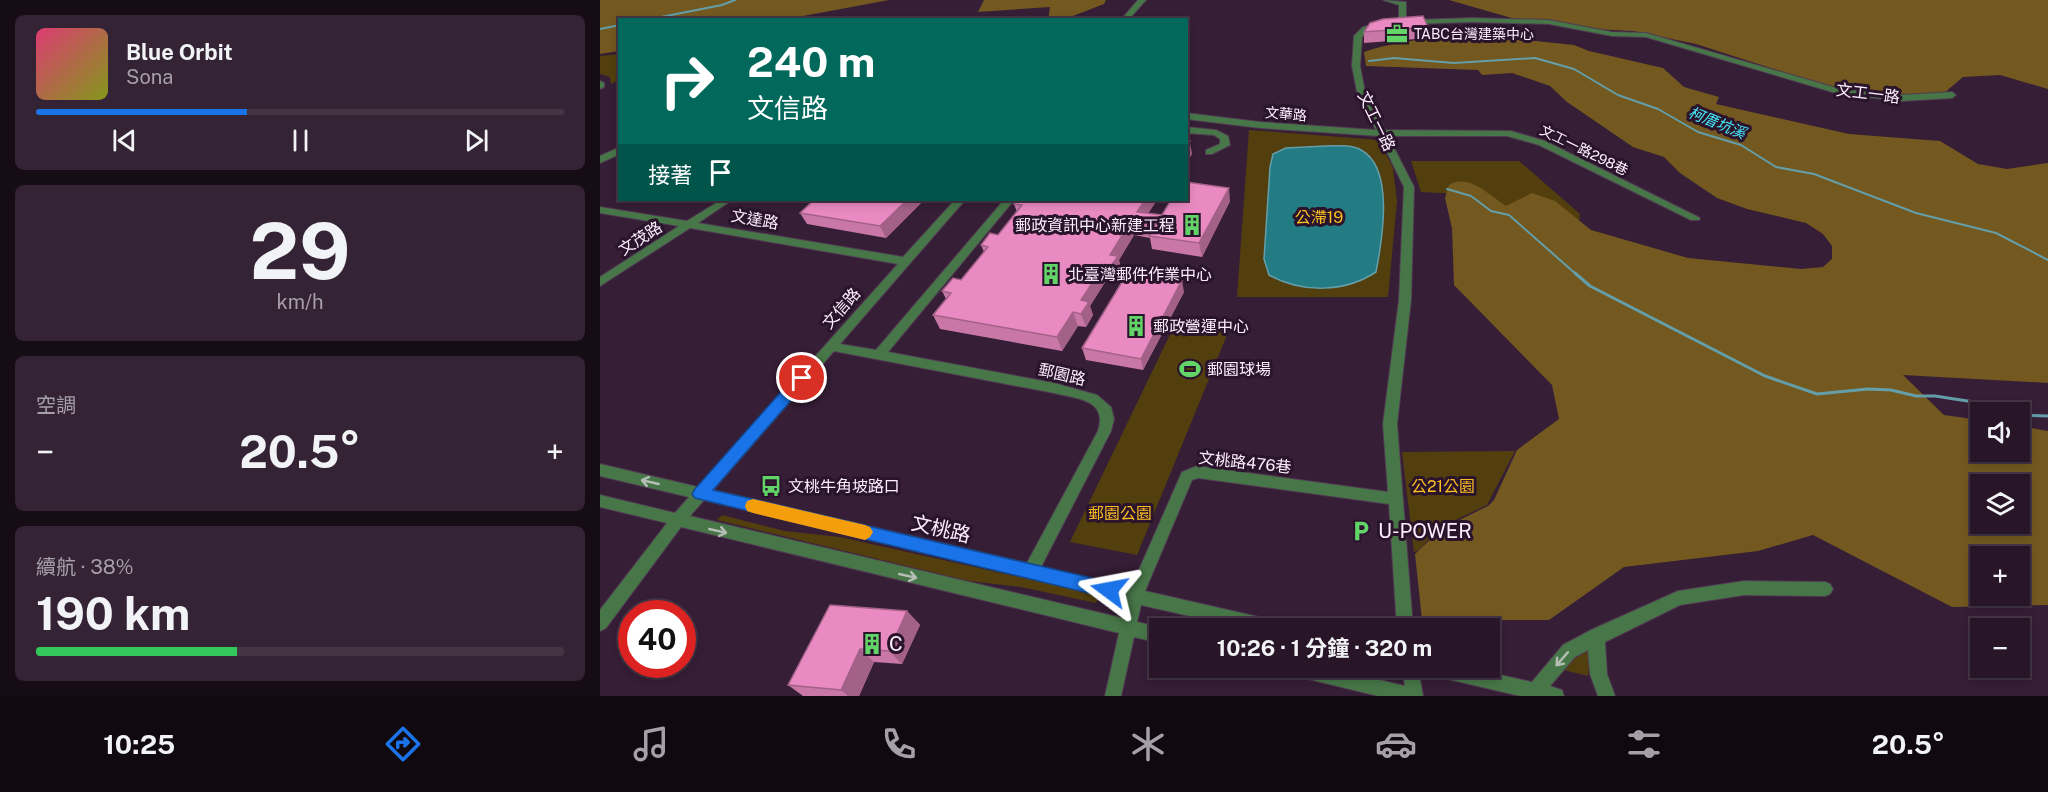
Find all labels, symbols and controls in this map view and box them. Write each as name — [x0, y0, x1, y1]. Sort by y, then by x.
office icon: TABC台灣建築中心 — [1385, 22, 1409, 46]
place label: TABC台灣建築中心 — [1414, 26, 1534, 42]
text: 240 m — [747, 37, 875, 86]
text: Blue Orbit — [126, 39, 233, 65]
icon: right — [648, 42, 726, 120]
text: Sona — [126, 65, 173, 89]
street label: 文工一路 — [1835, 80, 1901, 107]
street label: 文工一路 — [1354, 88, 1399, 154]
text: 文信路 — [747, 92, 828, 124]
water label: 柯厝坑溪 — [1686, 103, 1750, 142]
street label: 文華路 — [1264, 104, 1308, 124]
street label: 文工一路298巷 — [1537, 122, 1631, 178]
icon: previous — [108, 124, 141, 157]
icon: pause — [284, 124, 317, 157]
icon: next — [460, 124, 493, 157]
icon: arrive — [704, 156, 737, 189]
text: 接著 — [648, 162, 692, 188]
text: 29 — [250, 205, 350, 297]
street label: 文達路 — [730, 206, 780, 233]
park label: 公滯19 — [1295, 208, 1343, 227]
building icon: 郵政資訊中心新建工程 — [1180, 213, 1204, 237]
place label: 郵政資訊中心新建工程 — [1015, 216, 1175, 235]
street label: 文茂路 — [615, 217, 666, 259]
building icon: 北臺灣郵件作業中心 — [1039, 262, 1063, 286]
place label: 北臺灣郵件作業中心 — [1068, 265, 1212, 284]
street label: 文信路 — [818, 284, 864, 333]
text: km/h — [276, 290, 324, 314]
building icon: 郵政營運中心 — [1124, 314, 1148, 338]
place label: 郵政營運中心 — [1153, 317, 1249, 336]
pin — [776, 352, 827, 403]
sports icon: 郵園球場 — [1178, 357, 1202, 381]
street label: 郵園路 — [1036, 360, 1087, 389]
place label: 郵園球場 — [1207, 360, 1271, 379]
icon: arrive — [785, 361, 818, 394]
text: 空調 — [36, 393, 76, 417]
map controls — [1970, 402, 2030, 678]
button: sound — [1970, 402, 2030, 462]
text: 20.5° — [239, 425, 361, 478]
text: − — [36, 433, 54, 471]
text: + — [546, 433, 564, 471]
street label: 文桃路476巷 — [1198, 448, 1292, 477]
bus stop icon: 文桃牛角坡路口 — [759, 474, 783, 498]
button: layers — [1970, 474, 2030, 534]
one-way arrow — [641, 475, 660, 487]
place label: 文桃牛角坡路口 — [788, 477, 900, 496]
park label: 公21公園 — [1411, 477, 1475, 496]
park label: 郵園公園 — [1088, 504, 1152, 523]
street label: 文桃路 — [909, 511, 973, 547]
parking icon: U-POWER — [1349, 519, 1373, 543]
place label: U-POWER — [1378, 519, 1472, 543]
one-way arrow — [708, 525, 727, 537]
button: + — [1970, 546, 2030, 606]
text: 續航 · 38% — [36, 555, 134, 579]
position arrow — [1077, 558, 1141, 622]
one-way arrow — [898, 570, 917, 582]
text: 190 km — [36, 587, 190, 640]
speed limit sign: 40 — [618, 600, 696, 678]
button: − — [1970, 618, 2030, 678]
building icon: C — [860, 632, 884, 656]
place label: C — [889, 632, 903, 656]
text: 10:26 · 1 分鐘 · 320 m — [1217, 635, 1432, 661]
one-way arrow — [1555, 651, 1569, 666]
icon: directions — [382, 723, 424, 765]
icon: music — [630, 723, 672, 765]
icon: phone — [878, 723, 920, 765]
icon: climate — [1127, 723, 1169, 765]
icon: car — [1375, 723, 1417, 765]
icon: filters — [1623, 723, 1665, 765]
text: 10:25 — [103, 728, 175, 760]
text: 20.5° — [1872, 728, 1945, 760]

